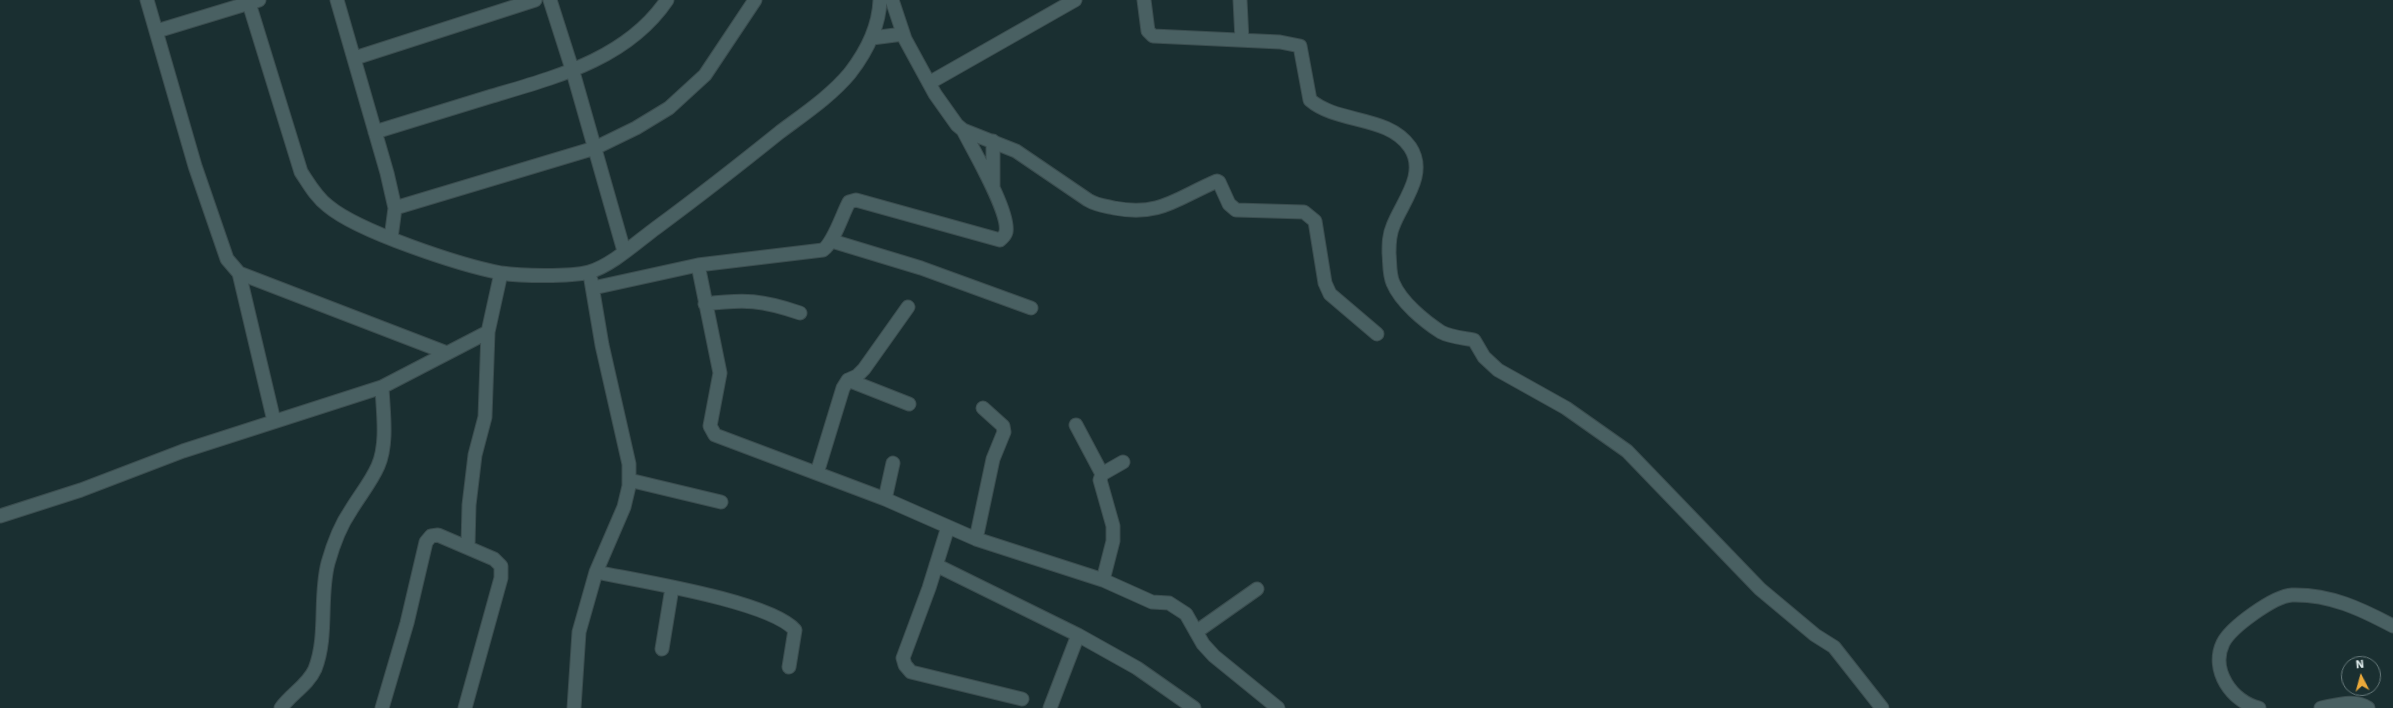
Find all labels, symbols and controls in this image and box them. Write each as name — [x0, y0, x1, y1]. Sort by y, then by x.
north arrow — [2341, 656, 2381, 696]
text: N — [2355, 658, 2365, 671]

